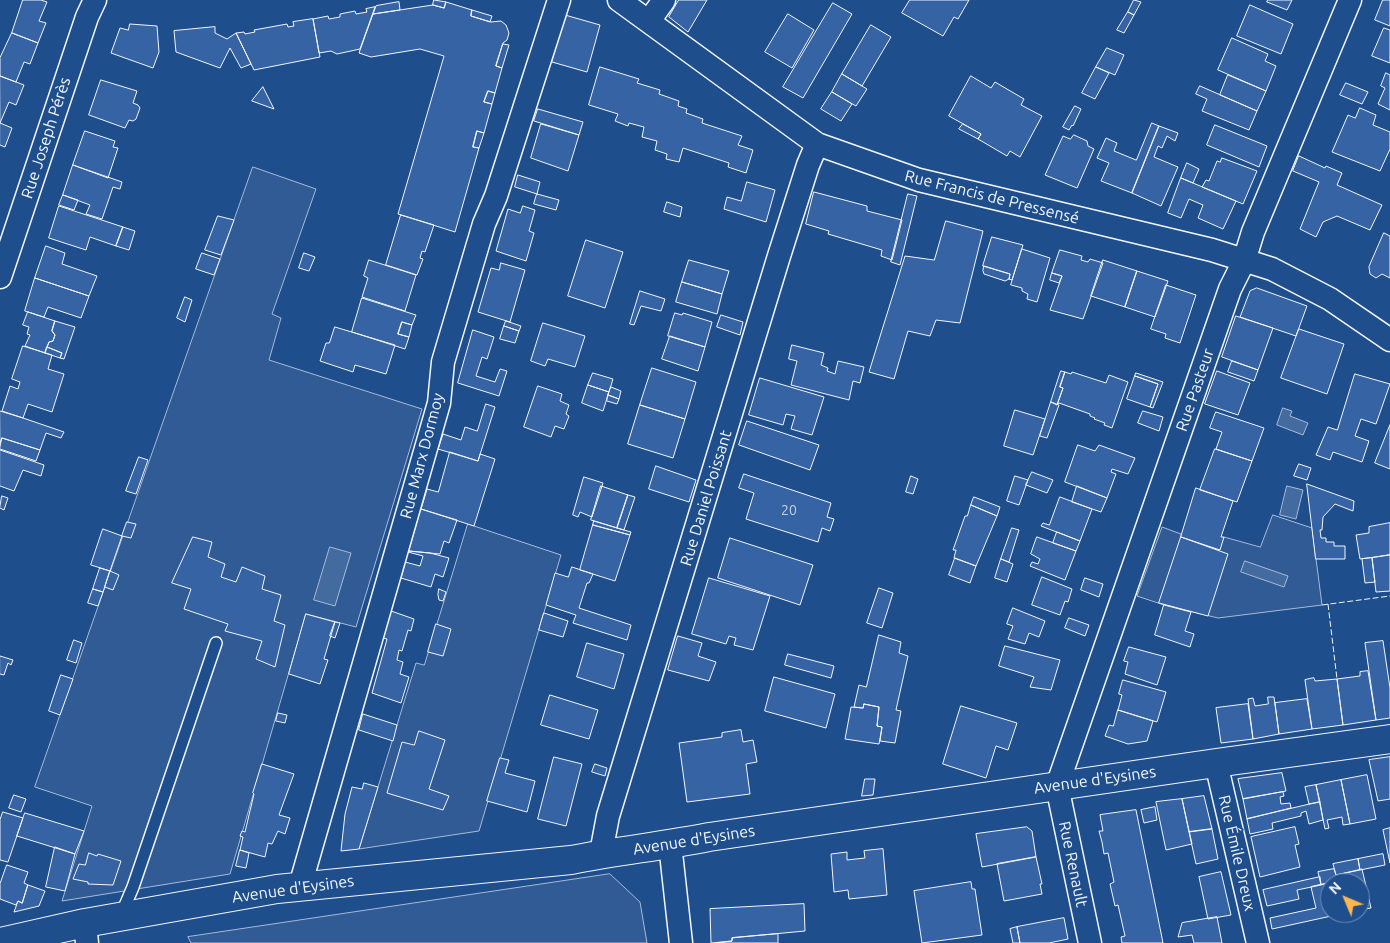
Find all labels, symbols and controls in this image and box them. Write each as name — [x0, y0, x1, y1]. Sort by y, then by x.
street label: Rue Joseph Pérès — [17, 75, 75, 201]
street label: Rue Francis de Pressensé — [903, 166, 1081, 228]
street label: Rue Pasteur — [1172, 346, 1218, 434]
street label: Rue Marx Dormoy — [396, 391, 448, 521]
street label: Rue Daniel Poissant — [676, 428, 736, 568]
house number: 20 — [781, 502, 797, 518]
street label: Avenue d'Eysines — [1033, 762, 1157, 798]
street label: Rue Émile Dreux — [1214, 793, 1260, 913]
street label: Rue Renault — [1055, 819, 1091, 909]
street label: Avenue d'Eysines — [632, 821, 756, 859]
street label: Avenue d'Eysines — [231, 871, 355, 907]
north arrow — [1320, 873, 1370, 923]
text: N — [1326, 879, 1344, 897]

